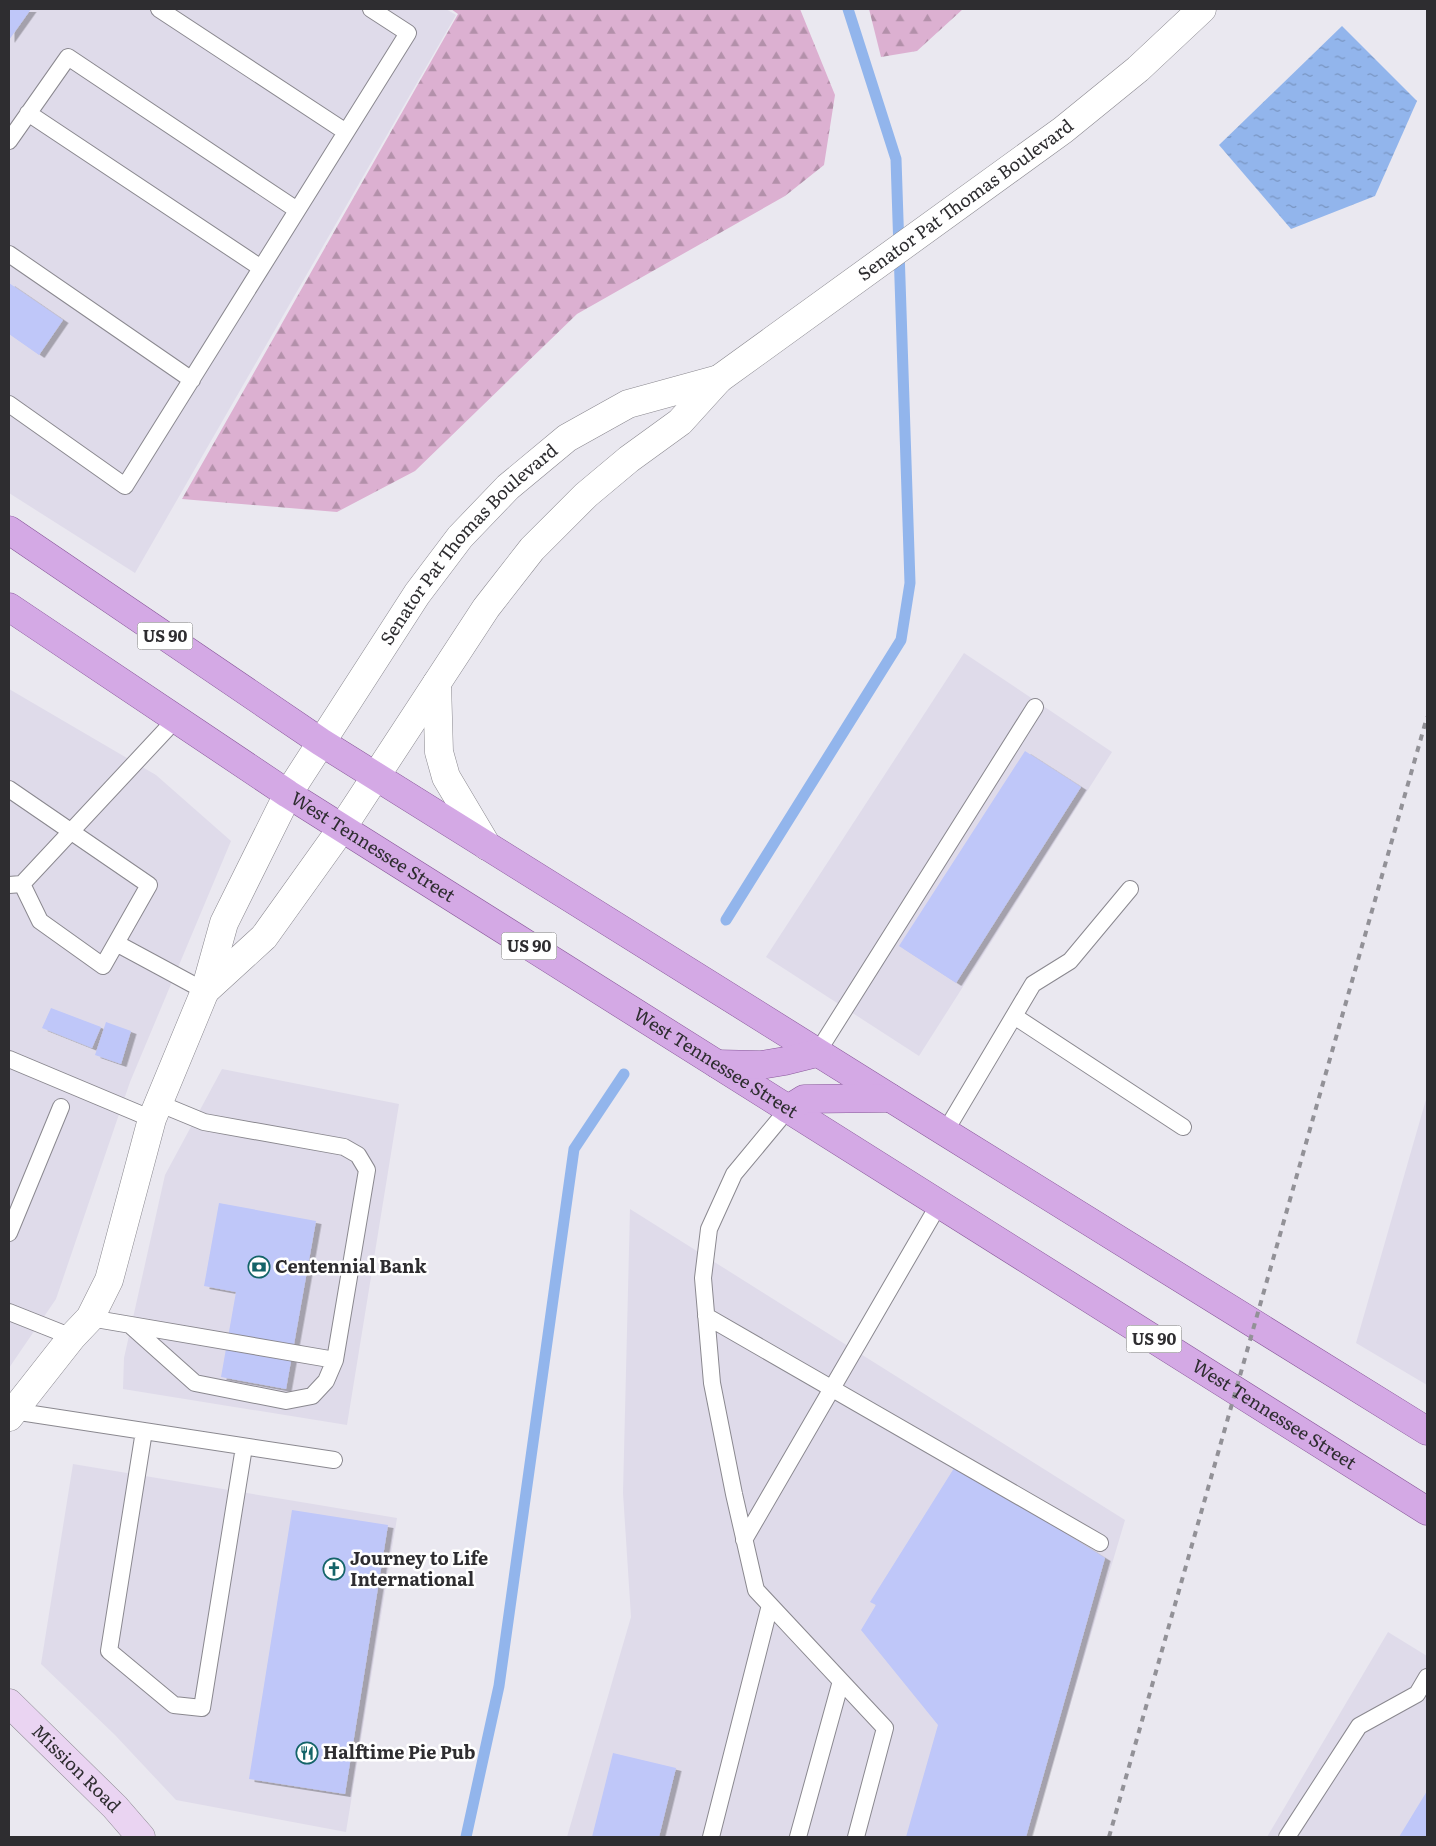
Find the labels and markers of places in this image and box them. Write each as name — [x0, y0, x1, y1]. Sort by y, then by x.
place label: Centennial Bank — [275, 1252, 427, 1279]
bank icon: Centennial Bank — [247, 1255, 271, 1279]
place label: Journey to Life International — [350, 1544, 488, 1592]
church icon: Journey to Life International — [322, 1557, 346, 1581]
place label: Halftime Pie Pub — [323, 1738, 476, 1765]
restaurant icon: Halftime Pie Pub — [295, 1741, 319, 1765]

